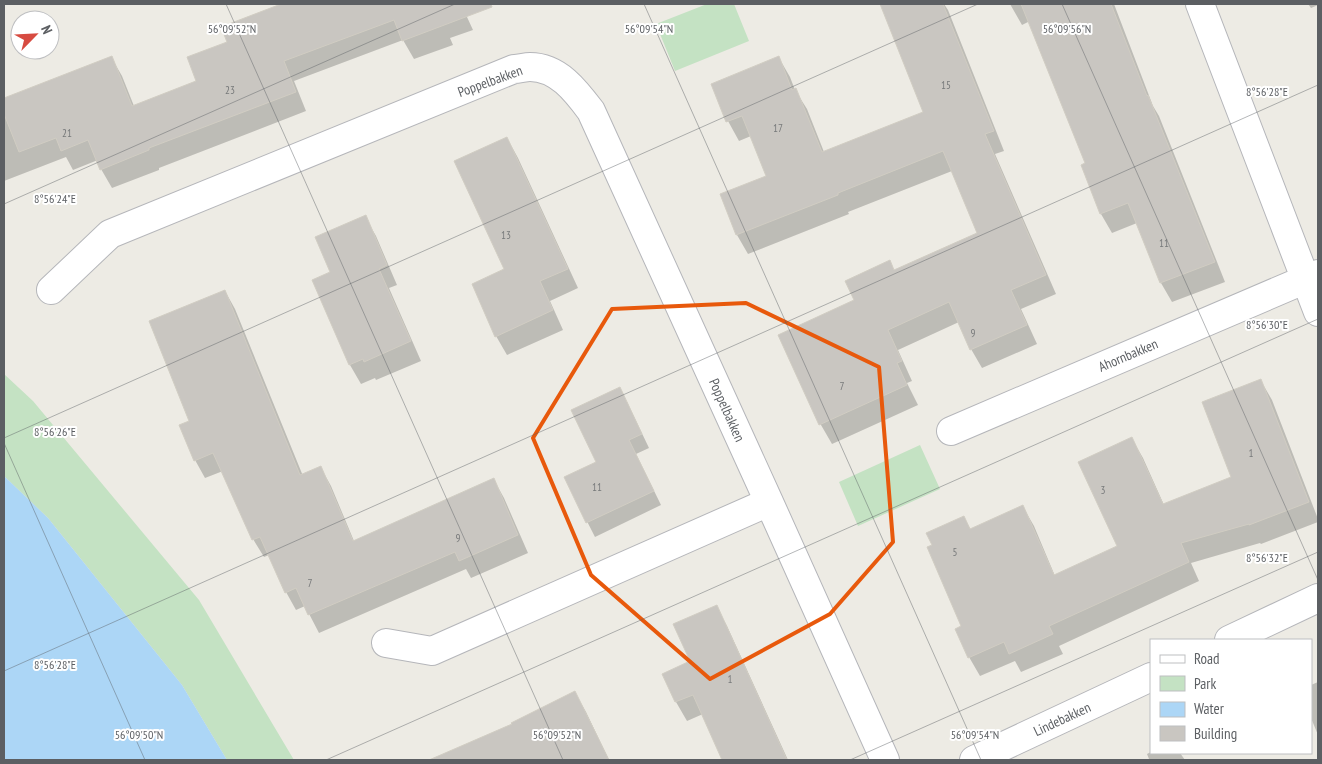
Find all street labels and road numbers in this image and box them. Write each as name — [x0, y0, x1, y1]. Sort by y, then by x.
street label: Poppelbakken — [455, 61, 525, 101]
street label: Ahornbakken — [1095, 334, 1161, 376]
street label: Poppelbakken — [705, 376, 749, 444]
street label: Lindebakken — [1030, 698, 1094, 740]

